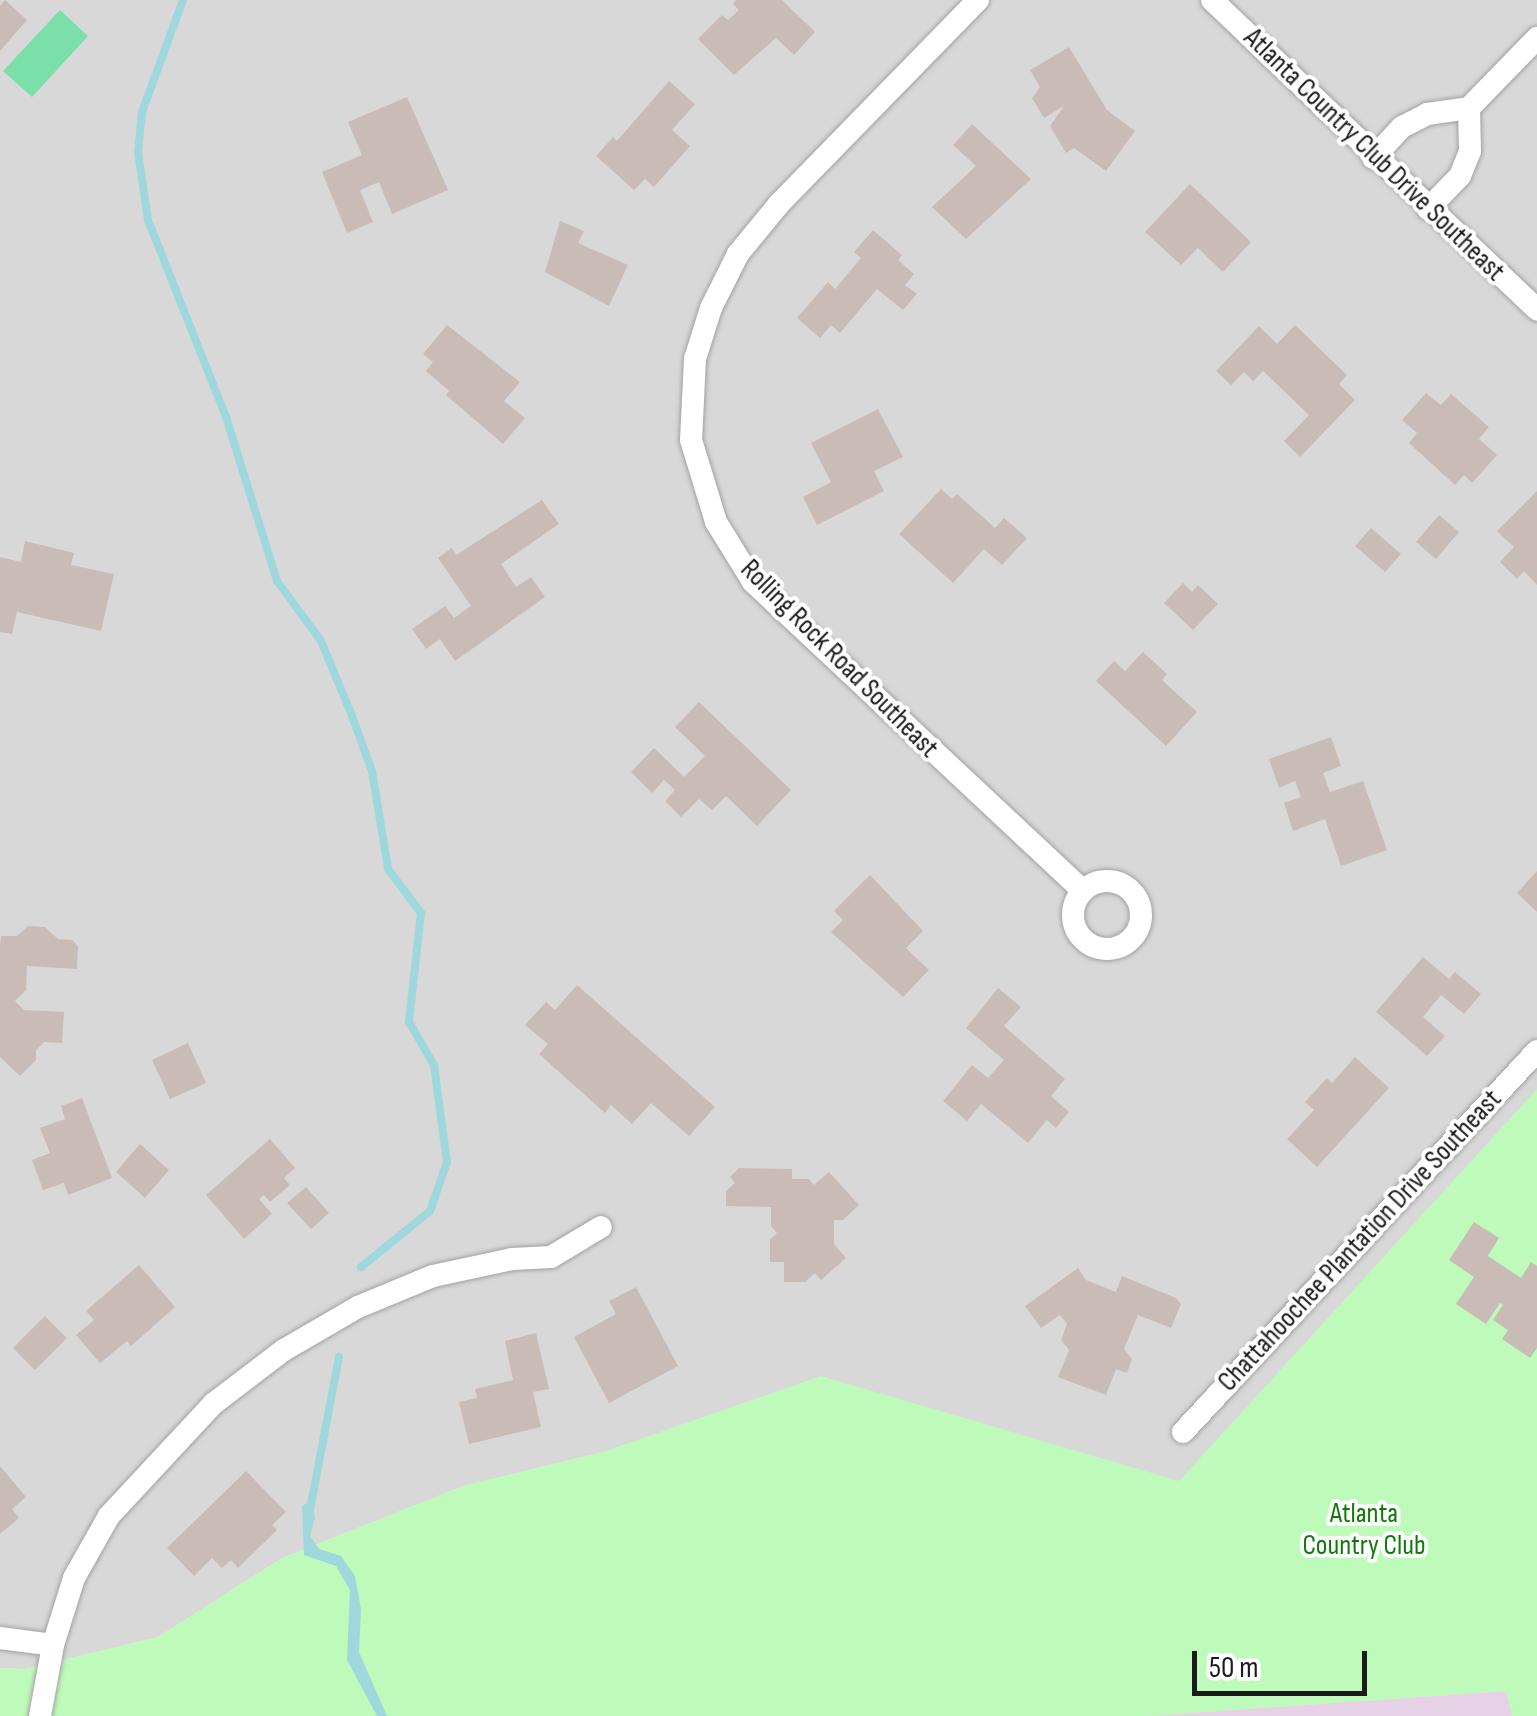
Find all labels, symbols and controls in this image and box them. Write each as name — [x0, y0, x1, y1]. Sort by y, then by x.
street label: Atlanta Country Club Drive Southeast — [1237, 21, 1511, 289]
street label: Rolling Rock Road Southeast — [733, 553, 945, 765]
street label: Chattahoochee Plantation Drive Southeast — [1211, 1083, 1509, 1399]
park label: Atlanta Country Club — [1302, 1497, 1426, 1563]
scale bar — [1197, 1631, 1372, 1693]
text: 50 m — [1209, 1650, 1258, 1686]

